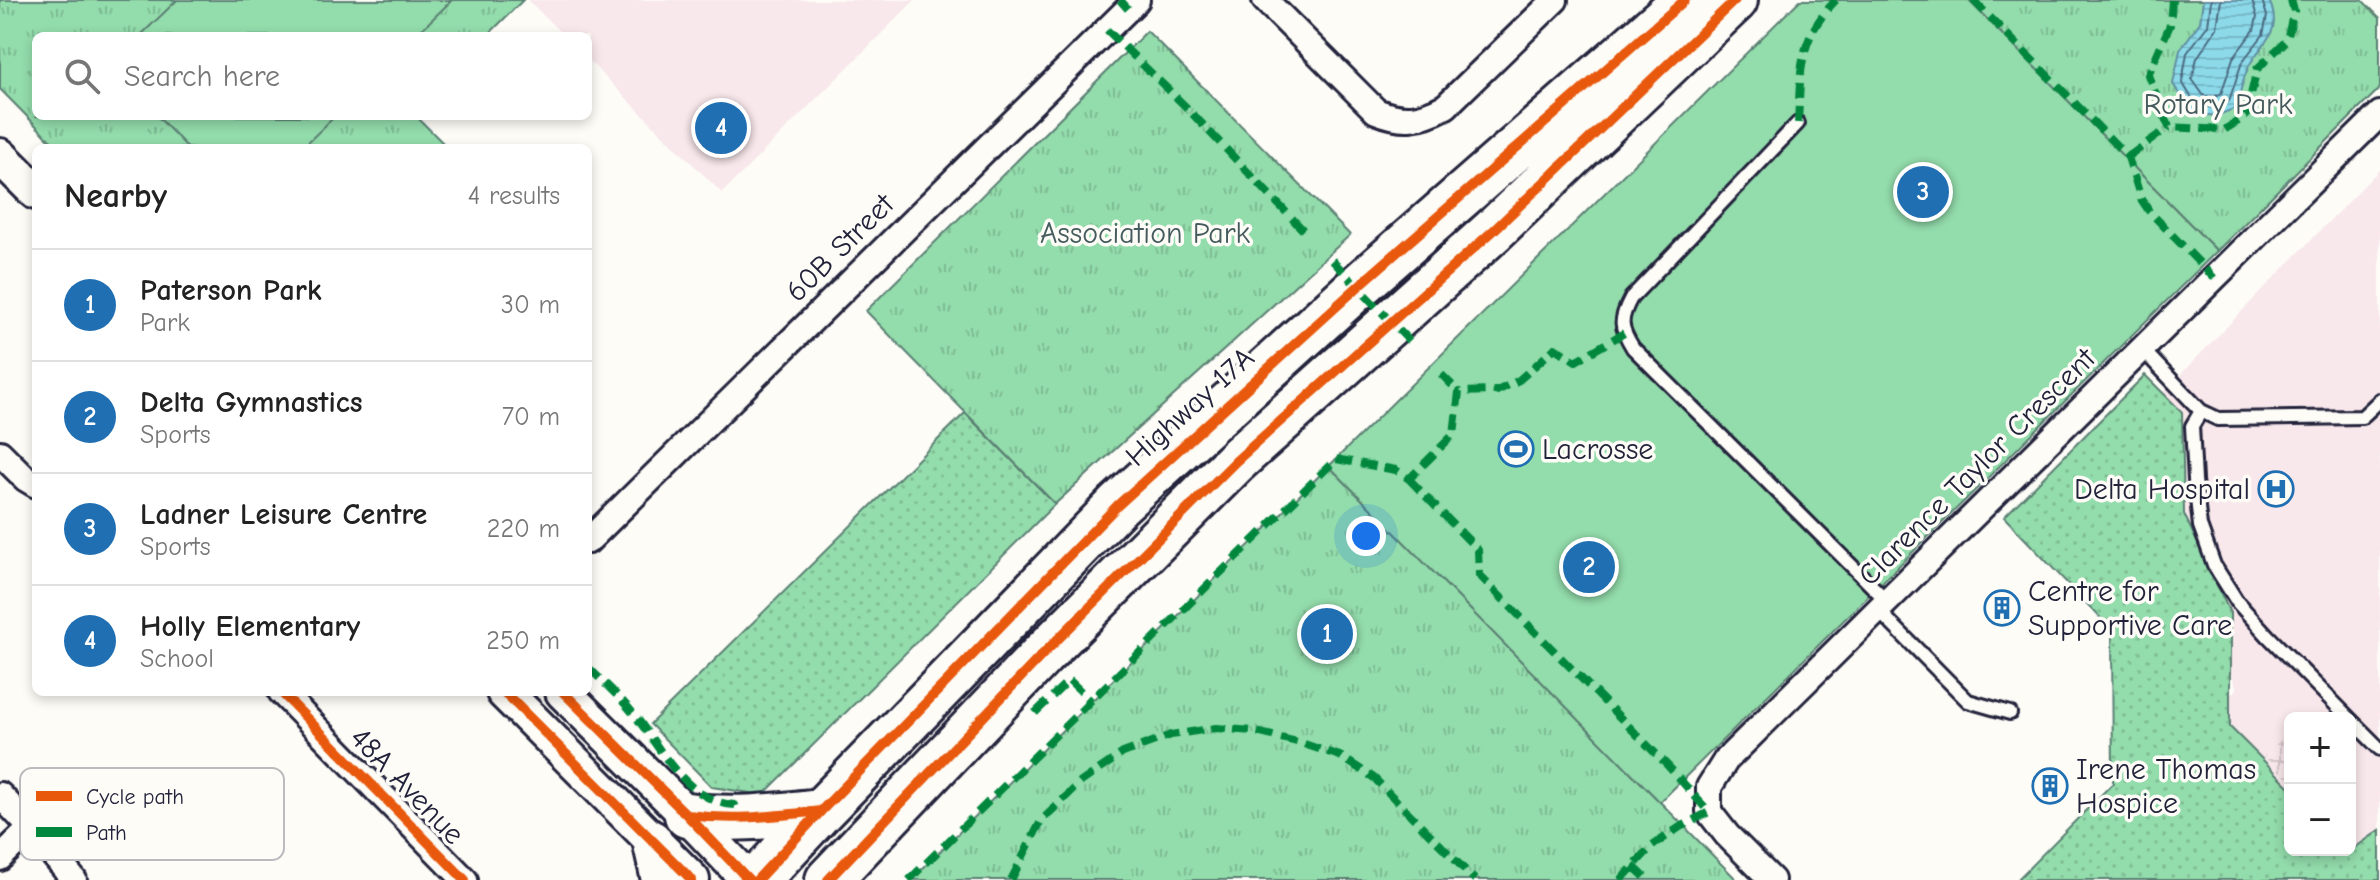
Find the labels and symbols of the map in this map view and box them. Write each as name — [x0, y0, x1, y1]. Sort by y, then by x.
park label: Rotary Park — [2143, 87, 2293, 122]
pin: 4 — [695, 98, 747, 158]
pin: 3 — [1897, 162, 1949, 222]
street label: 60B Street — [779, 186, 902, 309]
park label: Association Park — [1040, 216, 1251, 251]
street label: Highway 17A — [1119, 340, 1261, 474]
street label: Clarence Taylor Crescent — [1851, 340, 2104, 593]
sports icon: Lacrosse — [1497, 430, 1535, 468]
place label: Lacrosse — [1542, 432, 1653, 467]
hospital icon: Delta Hospital — [2257, 470, 2295, 508]
place label: Delta Hospital — [2074, 472, 2250, 507]
your location — [1346, 516, 1386, 556]
pin: 2 — [1563, 537, 1615, 597]
place label: Centre for Supportive Care — [2028, 574, 2232, 643]
building icon: Centre for Supportive Care — [1983, 589, 2021, 627]
pin: 1 — [1301, 604, 1353, 664]
street label: 48A Avenue — [343, 720, 471, 852]
place label: Irene Thomas Hospice — [2076, 752, 2256, 821]
building icon: Irene Thomas Hospice — [2031, 767, 2069, 805]
legend — [20, 768, 284, 860]
text: Cycle path — [86, 784, 184, 810]
text: Path — [86, 820, 127, 846]

